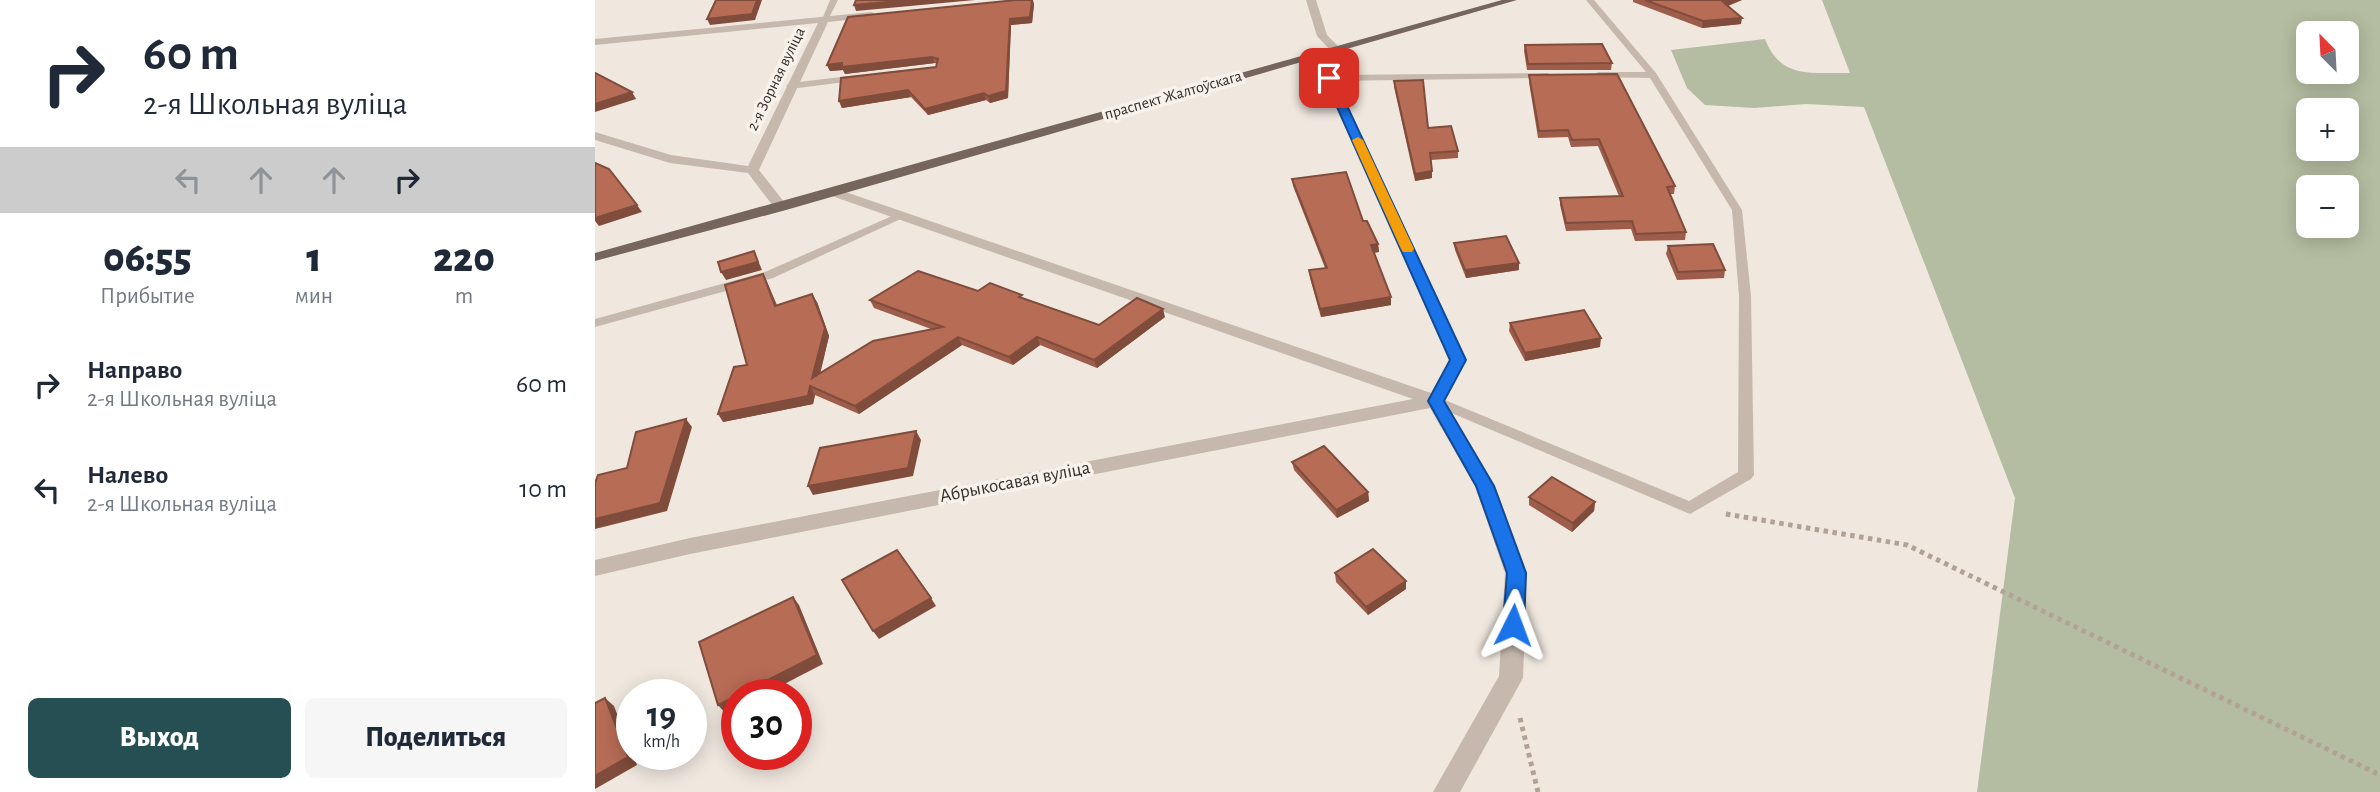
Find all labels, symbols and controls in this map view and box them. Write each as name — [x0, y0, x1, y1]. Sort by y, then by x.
north arrow — [2296, 21, 2359, 84]
map controls — [2296, 21, 2359, 238]
street label: 2-я Зорная вуліца — [744, 25, 809, 134]
icon: right — [28, 28, 119, 119]
text: 60 m — [143, 30, 239, 79]
pin — [1299, 48, 1359, 108]
icon: arrive — [1310, 59, 1348, 97]
street label: праспект Жалтоўскага — [1102, 68, 1244, 123]
text: 2-я Школьная вуліца — [143, 88, 407, 120]
button: + — [2296, 98, 2359, 161]
icon: left — [169, 161, 207, 199]
icon: ahead — [242, 161, 280, 199]
icon: ahead — [315, 161, 353, 199]
icon: right — [388, 161, 426, 199]
button: − — [2296, 175, 2359, 238]
text: 06:55 — [103, 237, 192, 279]
text: 1 — [306, 237, 322, 279]
text: 220 — [433, 237, 495, 279]
text: Прибытие — [100, 285, 195, 308]
text: мин — [295, 285, 333, 308]
text: m — [455, 285, 473, 308]
text: Направо — [87, 357, 182, 383]
icon: right — [28, 366, 66, 404]
text: 60 m — [516, 371, 567, 397]
text: 2-я Школьная вуліца — [87, 388, 277, 411]
street label: Абрыкосавая вуліца — [938, 458, 1092, 506]
text: Налево — [87, 462, 168, 488]
icon: left — [28, 471, 66, 509]
text: 10 m — [519, 476, 567, 502]
text: 2-я Школьная вуліца — [87, 493, 277, 516]
position arrow — [1476, 588, 1550, 662]
speed limit sign: 30 — [721, 679, 812, 770]
button: Выход — [28, 698, 291, 778]
button: Поделиться — [305, 698, 567, 778]
text: 19 — [647, 698, 676, 733]
text: km/h — [643, 733, 680, 751]

